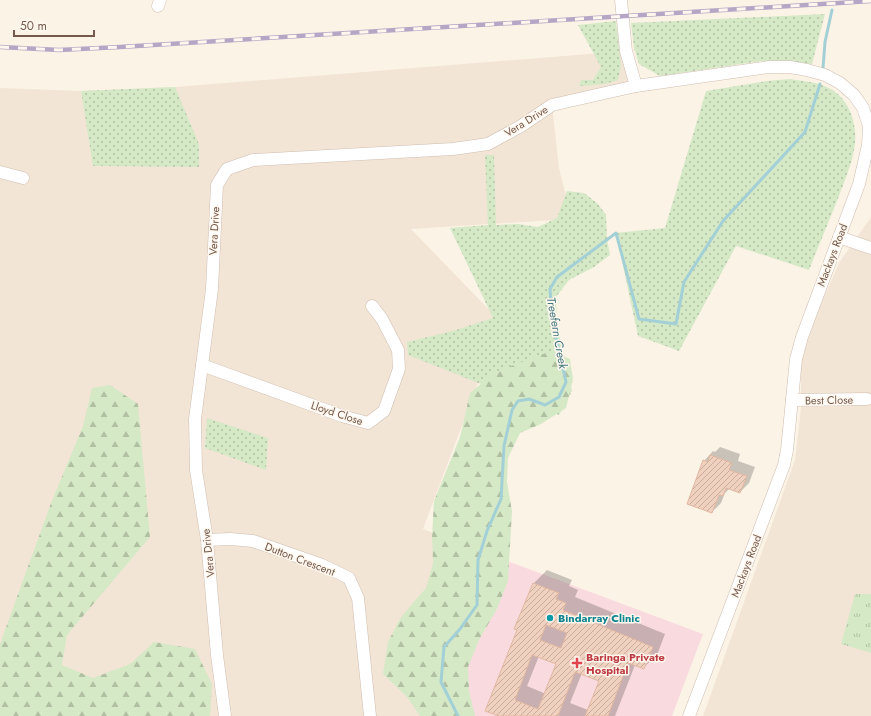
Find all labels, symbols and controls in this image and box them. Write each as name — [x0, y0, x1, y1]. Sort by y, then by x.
scale bar — [14, 12, 94, 38]
text: 50 m — [20, 17, 47, 35]
street label: Vera Drive — [501, 101, 551, 141]
street label: Vera Drive — [205, 206, 223, 256]
street label: Mackays Road — [813, 221, 851, 289]
water label: Treefern Creek — [542, 296, 572, 371]
street label: Best Close — [805, 392, 854, 408]
street label: Lloyd Close — [309, 397, 365, 429]
street label: Vera Drive — [197, 528, 219, 578]
street label: Mackays Road — [727, 532, 765, 600]
street label: Dutton Crescent — [262, 538, 338, 580]
place label: Bindarray Clinic — [558, 610, 640, 626]
marker: Bindarray Clinic — [545, 613, 555, 623]
place label: Baringa Private Hospital — [586, 649, 665, 678]
marker: Baringa Private Hospital — [571, 657, 583, 669]

